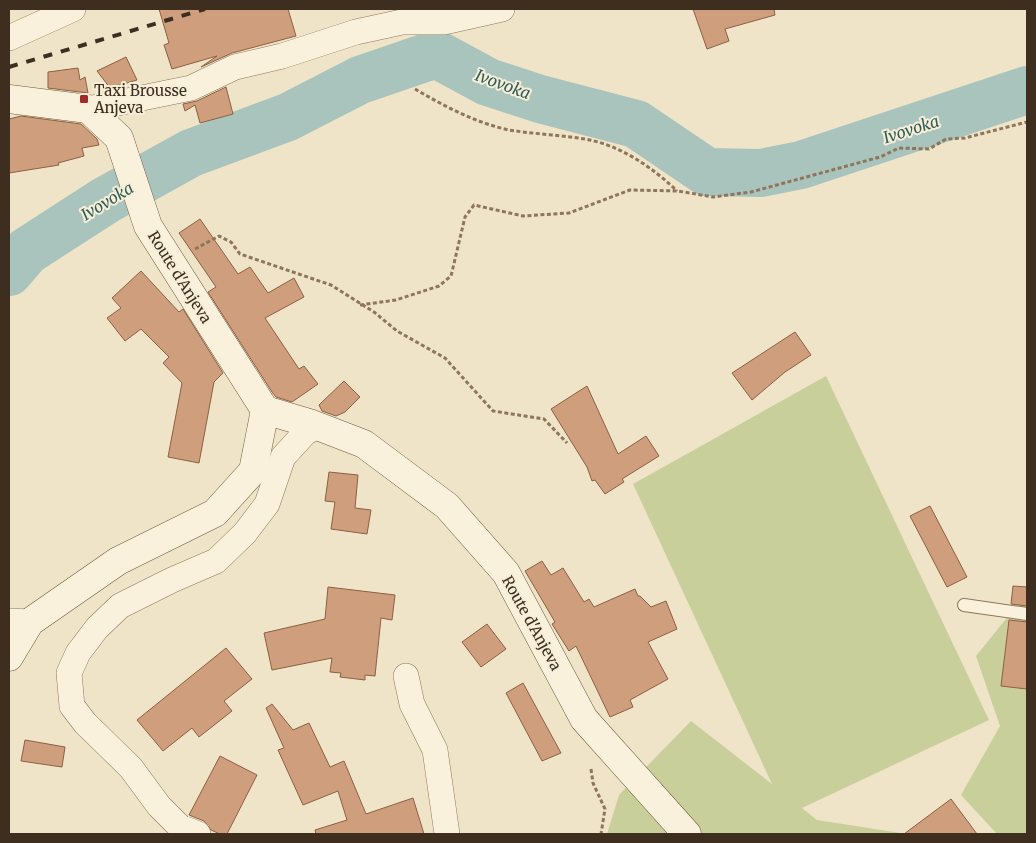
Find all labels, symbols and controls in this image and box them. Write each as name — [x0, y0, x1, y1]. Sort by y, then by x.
water label: Ivovoka — [473, 65, 533, 103]
place label: Taxi Brousse Anjeva — [93, 81, 187, 117]
marker: Taxi Brousse Anjeva — [78, 93, 90, 105]
water label: Ivovoka — [881, 111, 941, 147]
water label: Ivovoka — [77, 178, 137, 224]
street label: Route d'Anjeva — [144, 227, 216, 327]
street label: Route d'Anjeva — [498, 572, 566, 674]

